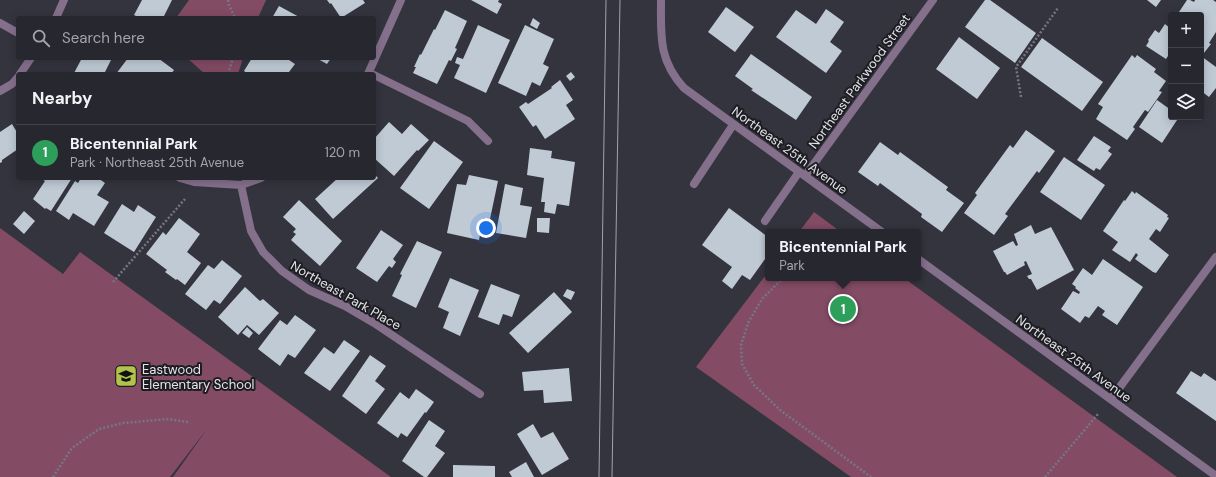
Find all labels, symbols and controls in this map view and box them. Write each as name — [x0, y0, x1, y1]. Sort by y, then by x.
street label: Northeast Parkwood Street — [805, 11, 914, 152]
map controls — [1168, 12, 1204, 120]
button: + — [1168, 12, 1204, 48]
search box — [16, 16, 376, 60]
icon: search — [30, 27, 52, 49]
text: Search here — [62, 28, 145, 48]
button: − — [1168, 48, 1204, 84]
button: layers — [1168, 84, 1204, 120]
text: Nearby — [32, 87, 92, 109]
street label: Northeast 25th Avenue — [729, 103, 851, 198]
text: Bicentennial Park — [70, 134, 198, 154]
text: 1 — [43, 144, 47, 161]
text: 120 m — [325, 144, 360, 161]
text: Park · Northeast 25th Avenue — [70, 154, 244, 171]
your location — [476, 218, 496, 238]
popup — [765, 229, 921, 281]
text: Bicentennial Park — [779, 237, 907, 257]
street label: Northeast Park Place — [287, 257, 404, 334]
text: Park — [779, 257, 805, 274]
pin: 1 — [830, 294, 856, 324]
street label: Northeast 25th Avenue — [1013, 311, 1135, 406]
place label: Eastwood Elementary School — [142, 361, 255, 393]
school or university icon: Eastwood Elementary School — [113, 363, 139, 389]

